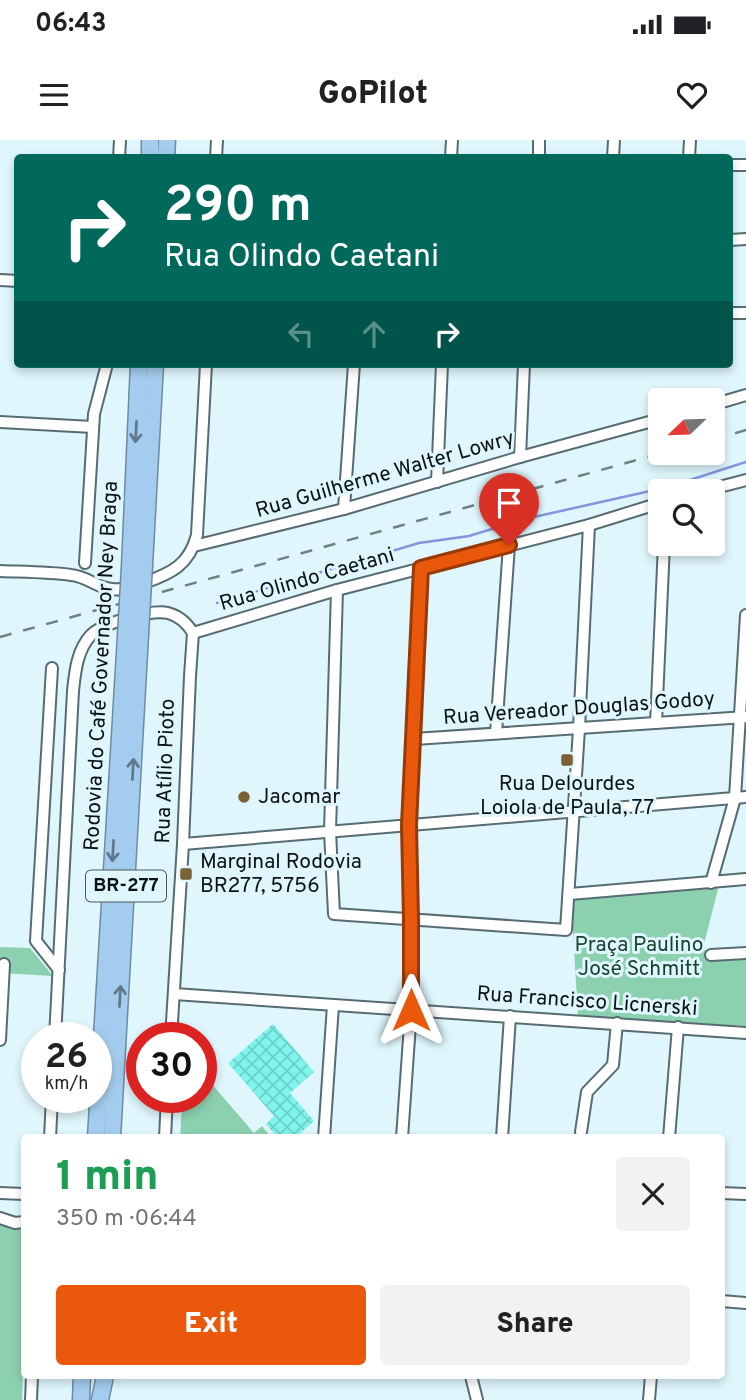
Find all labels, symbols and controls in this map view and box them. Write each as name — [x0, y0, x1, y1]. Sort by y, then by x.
text: 06:43 — [35, 8, 107, 41]
text: GoPilot — [318, 75, 428, 115]
icon: menu — [35, 76, 73, 114]
icon: heart — [673, 76, 711, 114]
text: 290 m — [164, 177, 312, 239]
icon: right — [49, 182, 140, 273]
text: Rua Olindo Caetani — [164, 238, 439, 278]
icon: left — [282, 315, 320, 353]
icon: ahead — [355, 315, 393, 353]
icon: right — [428, 315, 466, 353]
north arrow — [648, 388, 724, 466]
map controls — [648, 388, 725, 556]
one-way arrow — [130, 420, 143, 443]
street label: Rua Guilherme Walter Lowry — [252, 425, 518, 525]
pin — [479, 473, 539, 545]
button: search — [648, 479, 725, 556]
street label: Rodovia do Café Governador Ney Braga — [79, 480, 125, 852]
icon: arrive — [490, 484, 528, 522]
street label: Rua Olindo Caetani — [216, 542, 398, 618]
street label: Rua Vereador Douglas Godoy — [442, 686, 716, 732]
street label: Rua Atílio Pioto — [150, 698, 182, 844]
marker: Rua Delourdes Loiola de Paula, 77 — [559, 752, 575, 768]
one-way arrow — [126, 758, 139, 781]
place label: Rua Delourdes Loiola de Paula, 77 — [480, 771, 654, 822]
place label: Jacomar — [258, 784, 341, 811]
marker: Jacomar — [236, 789, 252, 805]
one-way arrow — [107, 839, 120, 862]
place label: Marginal Rodovia BR277, 5756 — [200, 849, 362, 900]
marker: Marginal Rodovia BR277, 5756 — [178, 866, 194, 882]
road number: BR-277 — [86, 870, 166, 902]
park label: Praça Paulino José Schmitt — [575, 932, 703, 983]
position arrow — [374, 973, 448, 1047]
street label: Rua Francisco Licnerski — [476, 981, 698, 1023]
one-way arrow — [114, 985, 127, 1008]
speed limit sign: 30 — [126, 1022, 217, 1113]
text: 26 — [45, 1036, 88, 1080]
text: km/h — [45, 1073, 88, 1096]
text: 1 min — [56, 1152, 159, 1205]
button: close — [616, 1157, 690, 1231]
text: 350 m · 06:44 — [56, 1205, 197, 1234]
button: Exit — [56, 1285, 366, 1365]
button: Share — [380, 1285, 690, 1365]

